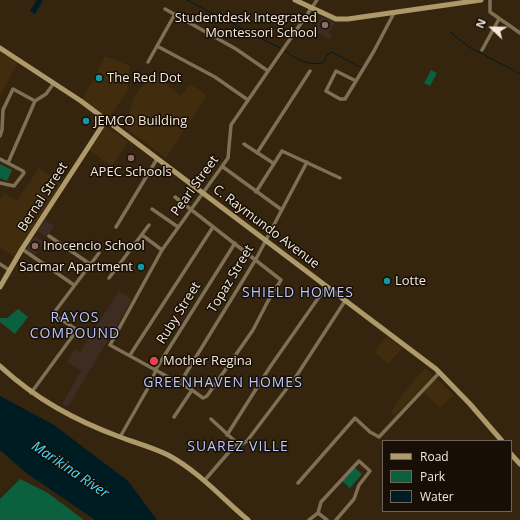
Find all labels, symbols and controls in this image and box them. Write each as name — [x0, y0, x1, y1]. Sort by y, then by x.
north arrow — [472, 8, 512, 48]
place label: Studentdesk Integrated Montessori School — [175, 10, 317, 41]
text: N — [472, 16, 489, 30]
marker: Studentdesk Integrated Montessori School — [320, 20, 330, 30]
place label: The Red Dot — [107, 70, 181, 86]
marker: The Red Dot — [94, 73, 104, 83]
place label: JEMCO Building — [94, 113, 187, 129]
marker: JEMCO Building — [81, 116, 91, 126]
marker: APEC Schools — [126, 153, 136, 163]
street label: Pearl Street — [168, 153, 222, 219]
street label: Bernal Street — [15, 160, 71, 234]
place label: APEC Schools — [90, 164, 172, 180]
street label: C. Raymundo Avenue — [210, 182, 322, 272]
place label: Inocencio School — [43, 238, 145, 254]
marker: Inocencio School — [30, 241, 40, 251]
street label: Topaz Street — [205, 242, 257, 316]
place label: Sacmar Apartment — [19, 259, 133, 275]
marker: Sacmar Apartment — [136, 262, 146, 272]
place label: Lotte — [395, 273, 426, 289]
marker: Lotte — [382, 276, 392, 286]
street label: Ruby Street — [154, 279, 204, 347]
district label: SHIELD HOMES — [242, 285, 354, 301]
district label: RAYOS COMPOUND — [30, 310, 120, 342]
place label: Mother Regina — [163, 353, 252, 369]
marker: Mother Regina — [148, 355, 160, 367]
district label: GREENHAVEN HOMES — [143, 375, 303, 391]
water label: Marikina River — [28, 438, 112, 502]
district label: SUAREZ VILLE — [187, 439, 289, 455]
legend — [382, 440, 512, 512]
text: Road — [420, 448, 449, 465]
text: Park — [420, 468, 445, 485]
text: Water — [420, 488, 454, 505]

